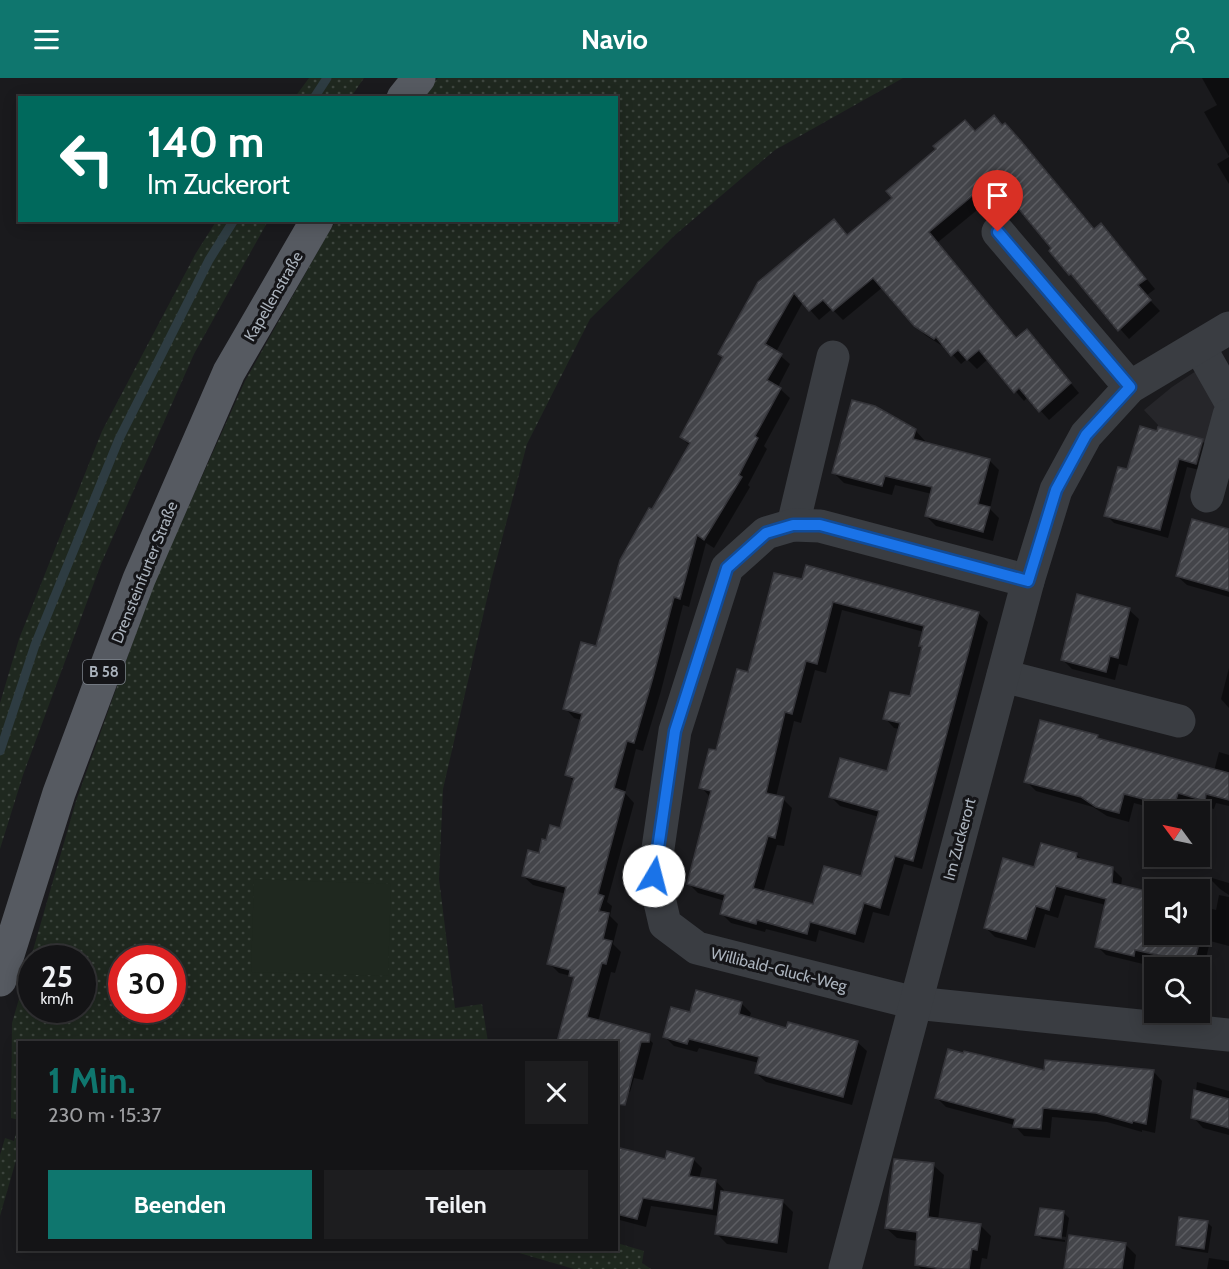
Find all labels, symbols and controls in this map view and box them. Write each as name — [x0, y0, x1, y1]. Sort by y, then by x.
icon: menu — [30, 23, 63, 56]
text: Navio — [581, 23, 648, 56]
icon: person — [1166, 23, 1199, 56]
text: 140 m — [147, 116, 264, 168]
icon: left — [48, 120, 126, 198]
text: Im Zuckerort — [147, 168, 290, 201]
pin — [972, 170, 1023, 232]
icon: arrive — [981, 179, 1014, 212]
street label: Kapellenstraße — [240, 248, 307, 344]
street label: Drensteinfurter Straße — [107, 498, 182, 646]
road number: B 58 — [83, 660, 125, 684]
street label: Im Zuckerort — [939, 795, 980, 882]
north arrow — [1144, 801, 1210, 867]
map controls — [1144, 801, 1210, 1023]
position arrow — [622, 844, 686, 908]
button: sound — [1144, 879, 1210, 945]
street label: Willibald-Gluck-Weg — [709, 943, 850, 996]
speed limit sign: 30 — [108, 945, 186, 1023]
button: search — [1144, 957, 1210, 1023]
text: 25 — [41, 958, 73, 995]
text: km/h — [41, 990, 73, 1008]
text: 1 Min. — [48, 1058, 136, 1102]
button: close — [525, 1061, 588, 1124]
text: 230 m · 15:37 — [48, 1103, 161, 1127]
button: Beenden — [48, 1170, 312, 1239]
button: Teilen — [324, 1170, 588, 1239]

